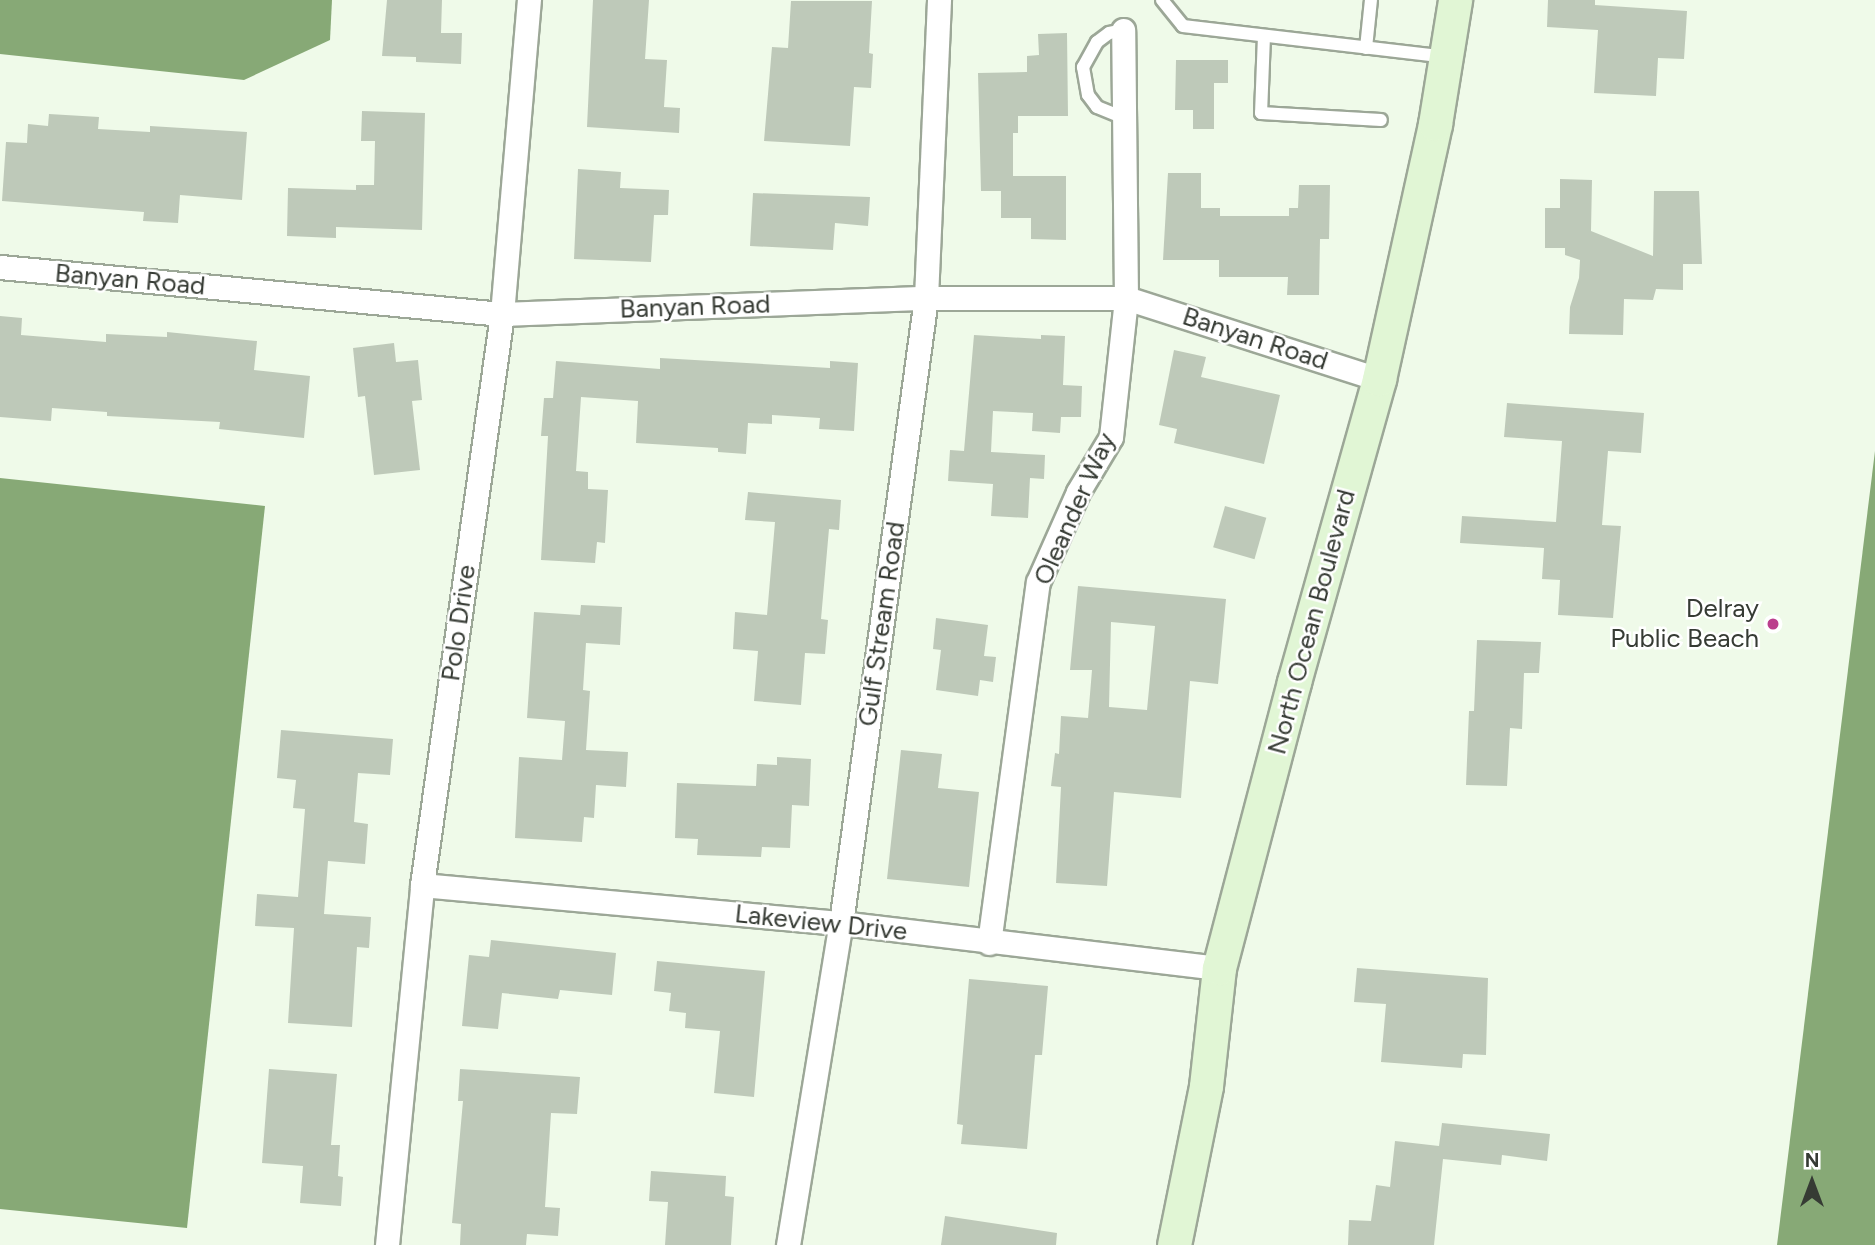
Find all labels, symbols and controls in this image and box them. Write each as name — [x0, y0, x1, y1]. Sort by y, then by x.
street label: Banyan Road — [53, 258, 207, 302]
street label: Banyan Road — [619, 289, 771, 325]
street label: Banyan Road — [1178, 301, 1332, 377]
street label: Oleander Way — [1028, 428, 1122, 590]
street label: North Ocean Boulevard — [1262, 486, 1362, 758]
street label: Gulf Stream Road — [852, 520, 912, 728]
street label: Polo Drive — [435, 563, 483, 683]
place label: Delray Public Beach — [1610, 593, 1759, 654]
marker: Delray Public Beach — [1765, 616, 1781, 632]
street label: Lakeview Drive — [733, 898, 909, 948]
north arrow — [1777, 1147, 1847, 1217]
text: N — [1805, 1149, 1819, 1172]

